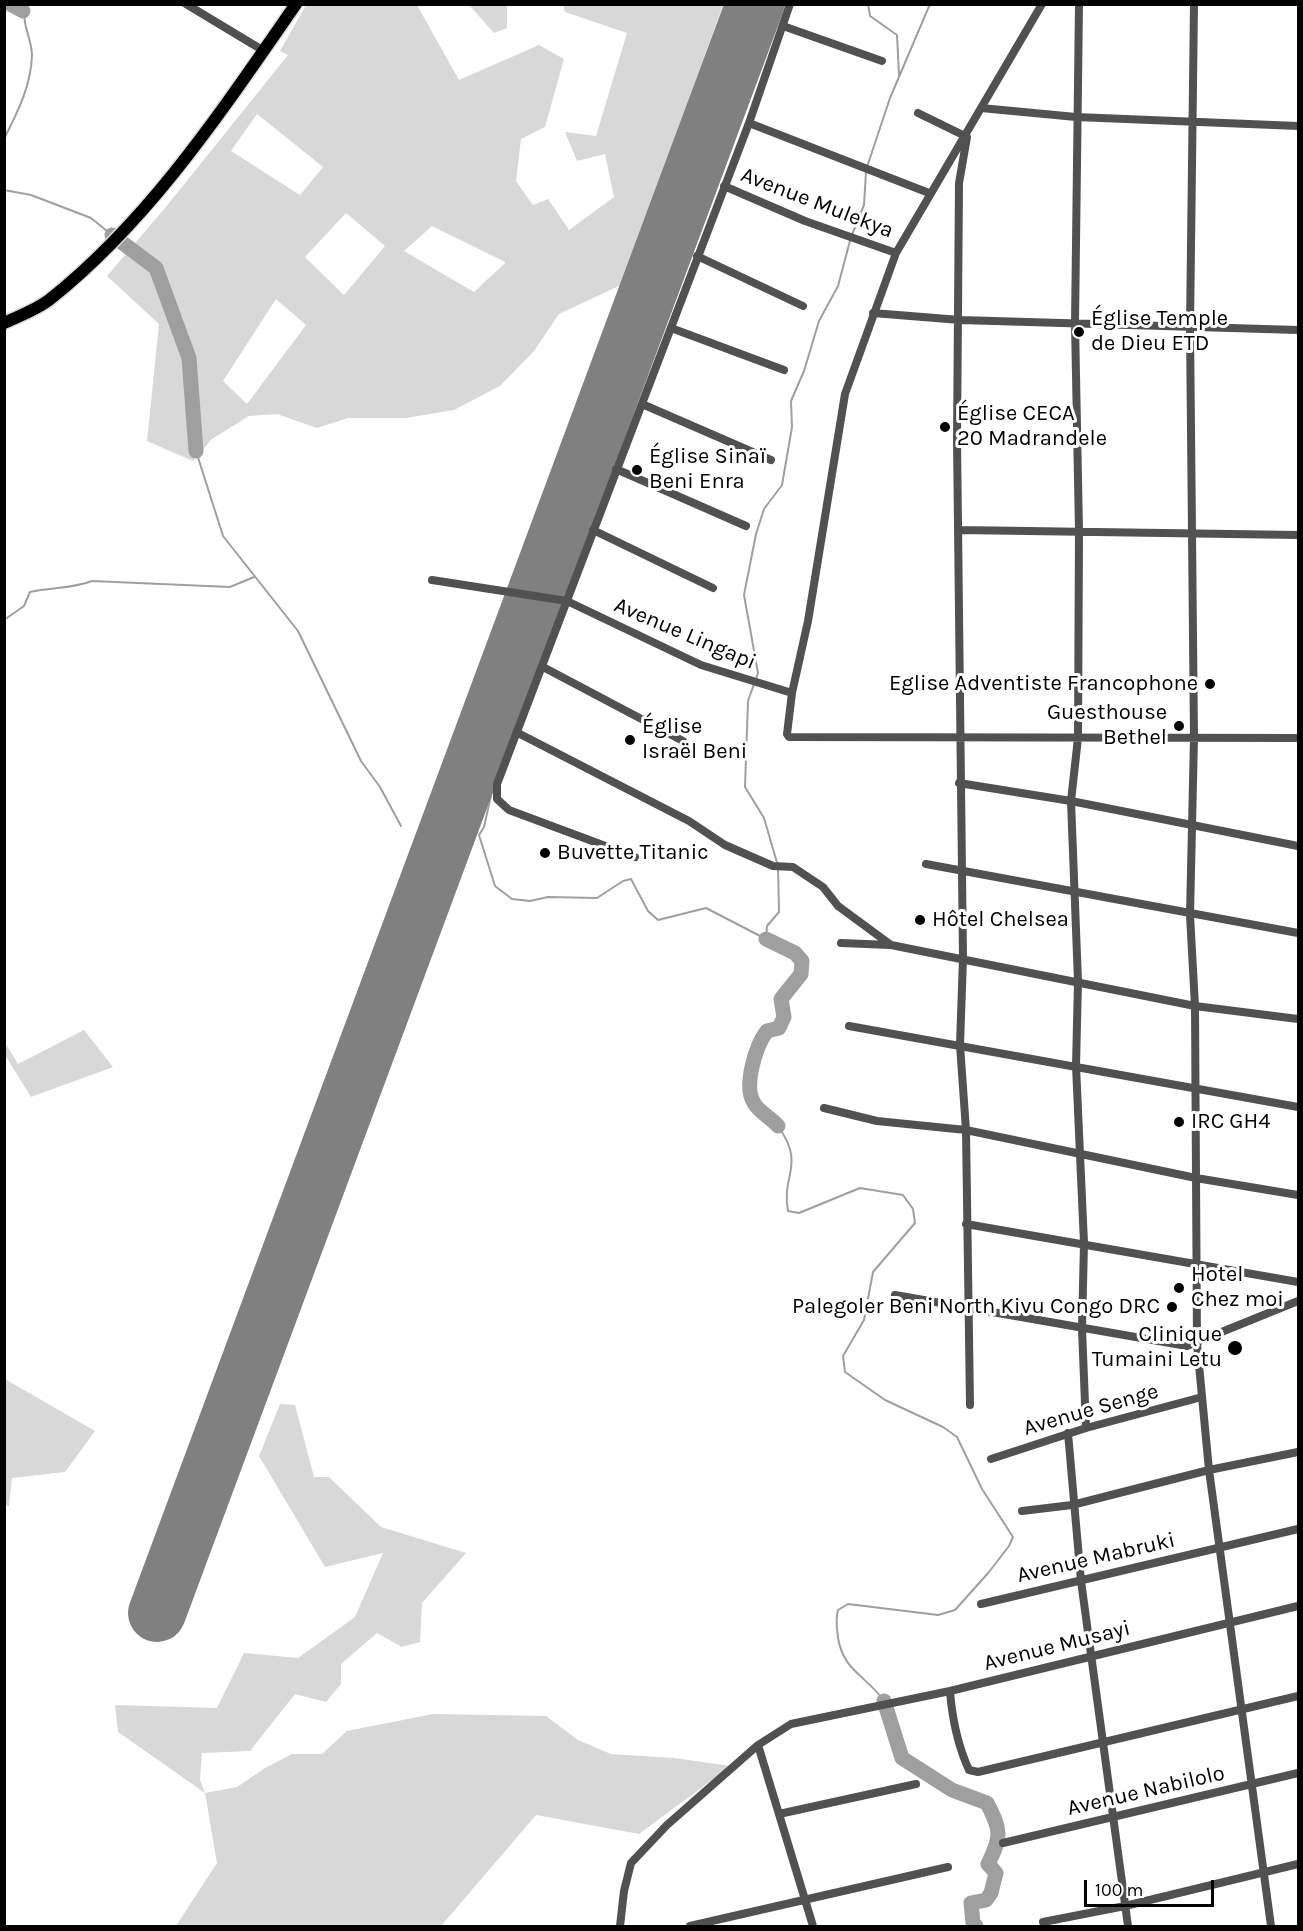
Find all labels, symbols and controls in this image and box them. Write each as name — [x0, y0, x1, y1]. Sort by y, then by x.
street label: Avenue Mulekya — [737, 162, 897, 244]
place label: Église Temple de Dieu ETD — [1091, 306, 1228, 358]
marker: Église Temple de Dieu ETD — [1072, 325, 1086, 339]
place label: Église CECA 20 Madrandele — [957, 401, 1107, 452]
marker: Église CECA 20 Madrandele — [938, 420, 952, 434]
place label: Église Sinaï Beni Enra — [649, 444, 766, 496]
marker: Église Sinaï Beni Enra — [630, 463, 644, 477]
street label: Avenue Lingapi — [610, 592, 760, 676]
place label: Eglise Adventiste Francophone — [889, 671, 1198, 697]
marker: Eglise Adventiste Francophone — [1203, 677, 1217, 691]
place label: Guesthouse Bethel — [1047, 700, 1167, 752]
place label: Église Israël Beni — [642, 714, 747, 766]
marker: Guesthouse Bethel — [1172, 719, 1186, 733]
marker: Église Israël Beni — [623, 733, 637, 747]
place label: Buvette Titanic — [557, 840, 709, 866]
marker: Buvette Titanic — [538, 846, 552, 860]
place label: Hôtel Chelsea — [932, 907, 1069, 933]
marker: Hôtel Chelsea — [913, 913, 927, 927]
place label: IRC GH4 — [1191, 1109, 1271, 1135]
marker: IRC GH4 — [1172, 1115, 1186, 1129]
place label: Hotel Chez moi — [1191, 1262, 1284, 1314]
marker: Hotel Chez moi — [1172, 1281, 1186, 1295]
place label: Palegoler Beni North Kivu Congo DRC — [792, 1294, 1160, 1320]
marker: Palegoler Beni North Kivu Congo DRC — [1165, 1300, 1179, 1314]
place label: Clinique Tumaini Letu — [1092, 1322, 1222, 1374]
marker: Clinique Tumaini Letu — [1226, 1339, 1244, 1357]
street label: Avenue Senge — [1020, 1378, 1162, 1442]
street label: Avenue Mabruki — [1014, 1527, 1178, 1589]
street label: Avenue Musayi — [981, 1615, 1133, 1677]
street label: Avenue Nabilolo — [1065, 1760, 1227, 1822]
scale bar — [1087, 1868, 1218, 1906]
text: 100 m — [1095, 1879, 1143, 1901]

